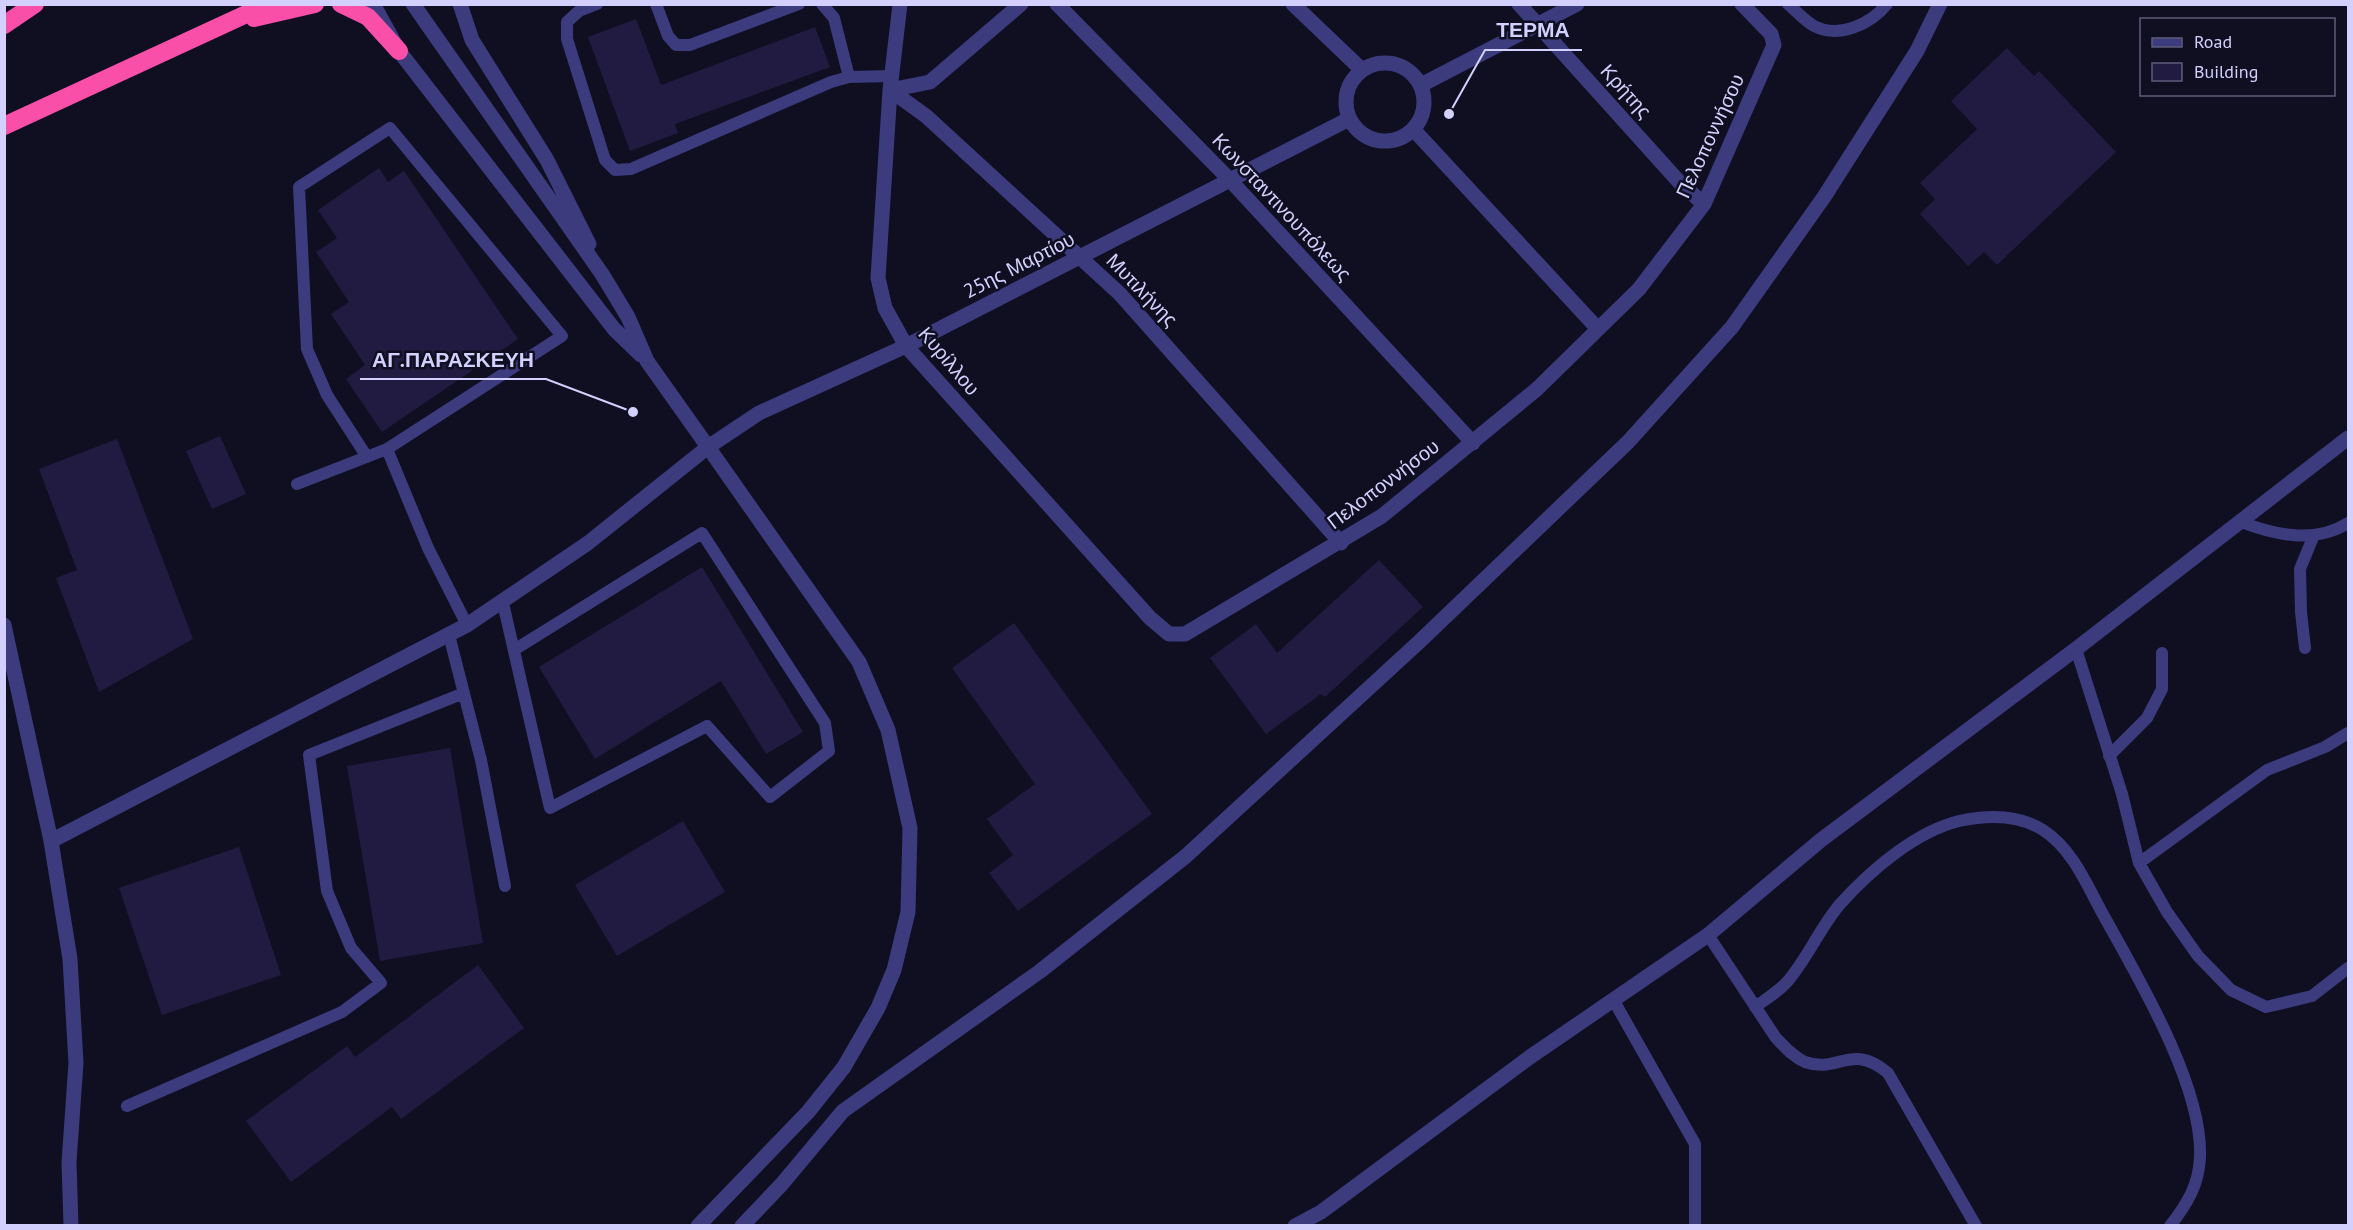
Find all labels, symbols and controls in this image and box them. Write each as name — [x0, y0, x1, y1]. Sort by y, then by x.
callout: ΤΕΡΜΑ — [1485, 11, 1582, 50]
text: ΤΕΡΜΑ — [1496, 16, 1570, 43]
legend — [2140, 18, 2335, 96]
text: Road — [2194, 30, 2232, 53]
street label: Κρήτης — [1595, 58, 1657, 124]
text: Building — [2194, 60, 2258, 83]
street label: Πελοποννήσου — [1670, 70, 1750, 202]
street label: Κωνσταντινουπόλεως — [1207, 128, 1358, 287]
street label: 25ης Μαρτίου — [959, 226, 1079, 304]
street label: Μυτιλήνης — [1101, 248, 1183, 332]
street label: Κυρίλλου — [913, 321, 985, 401]
callout: ΑΓ.ΠΑΡΑΣΚΕΥΗ — [360, 340, 546, 379]
text: ΑΓ.ΠΑΡΑΣΚΕΥΗ — [372, 346, 534, 373]
street label: Πελοποννήσου — [1322, 433, 1444, 535]

